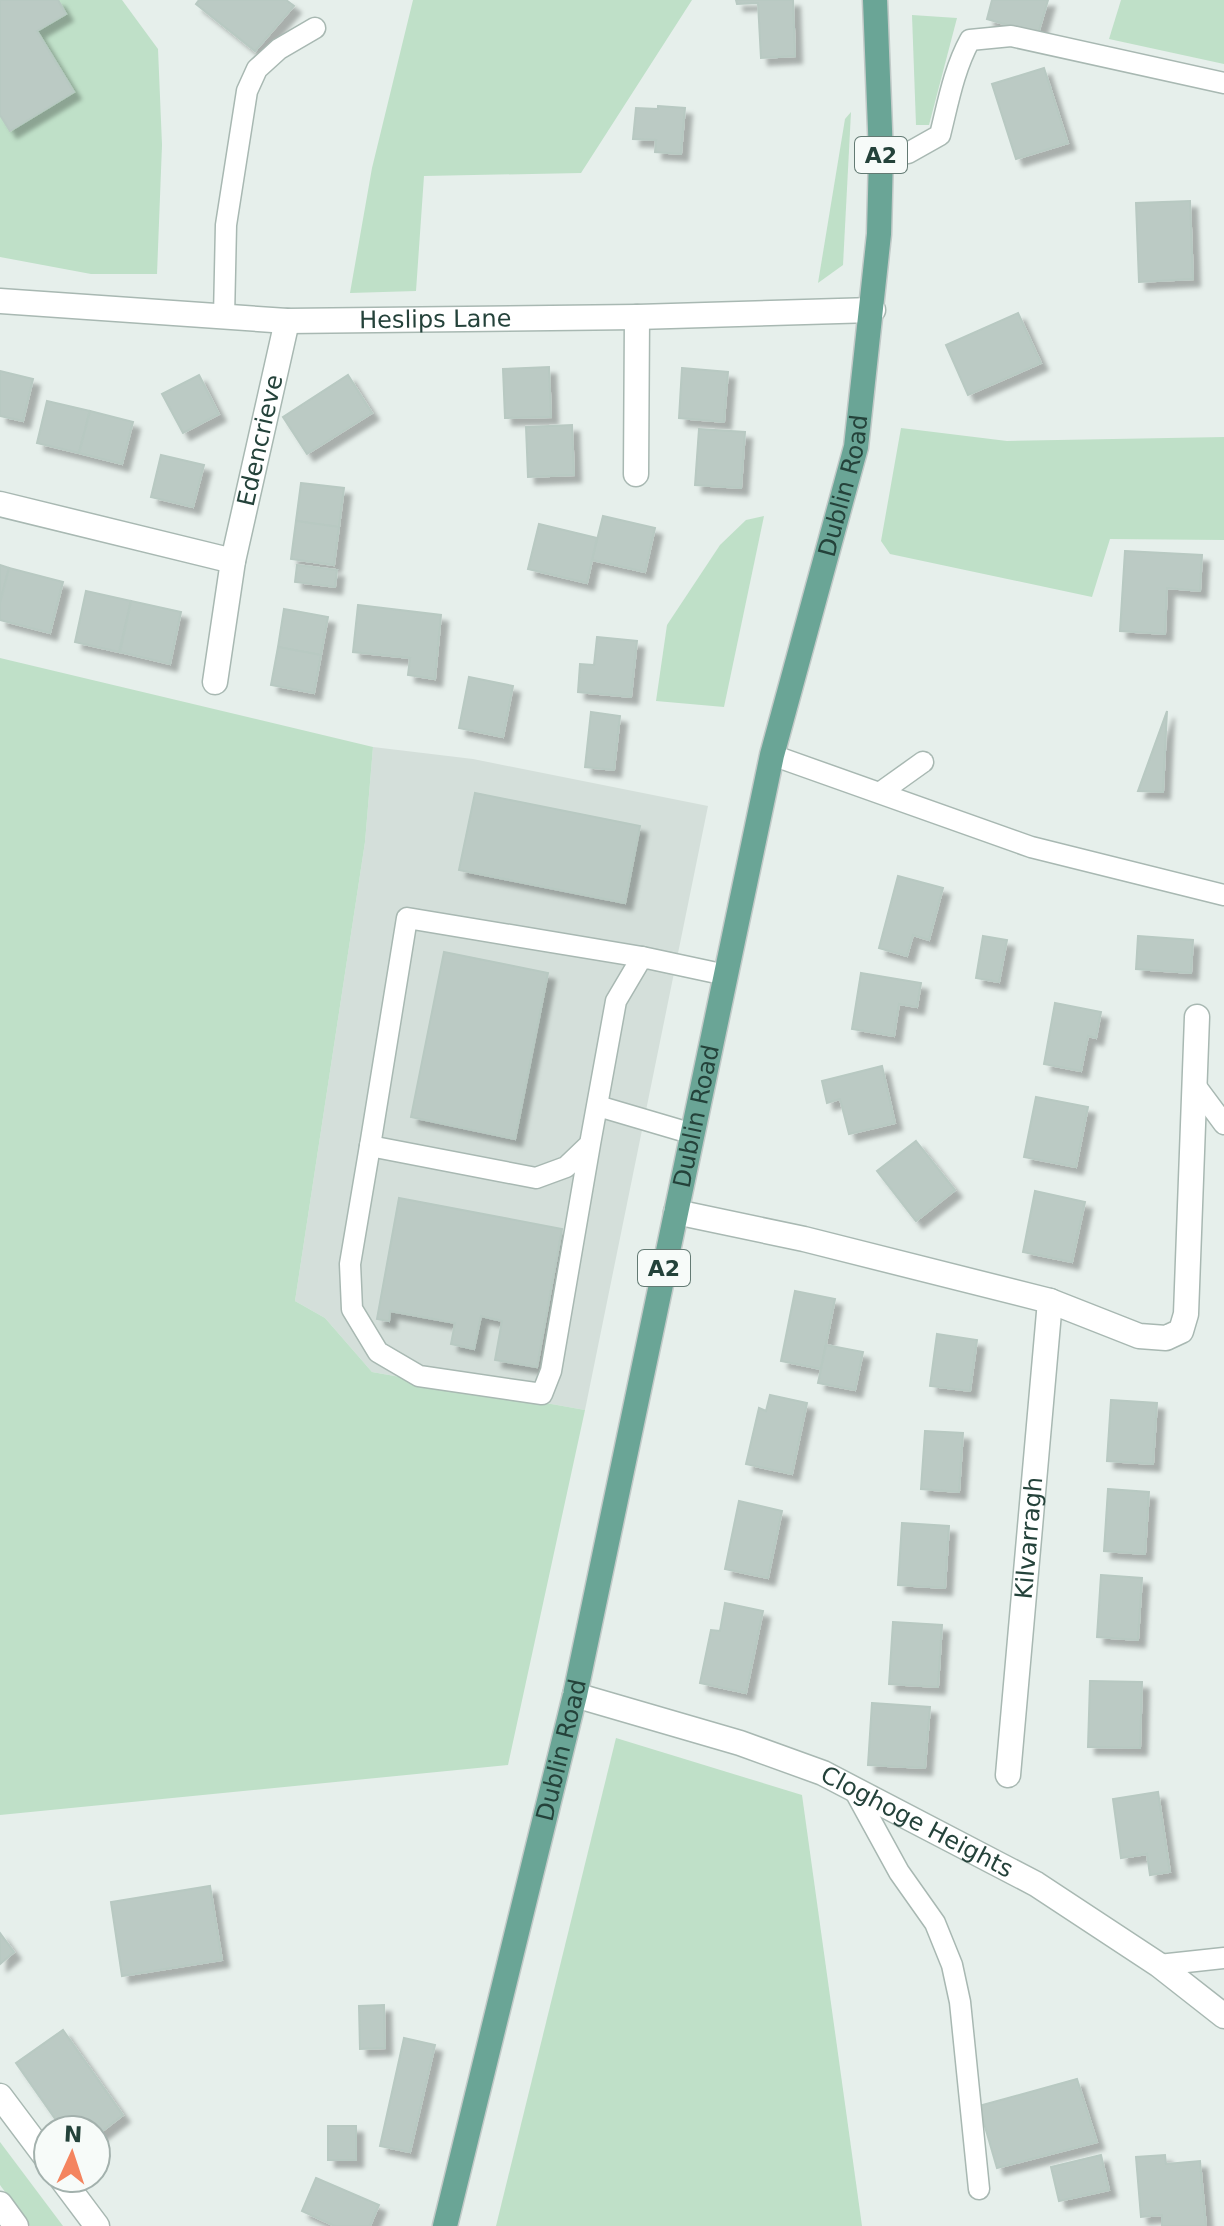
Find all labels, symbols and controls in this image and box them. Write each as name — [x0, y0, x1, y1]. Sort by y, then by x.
road number: A2 — [855, 137, 907, 173]
street label: Heslips Lane — [359, 304, 512, 334]
street label: Edencrieve — [232, 372, 288, 509]
street label: Dublin Road — [813, 413, 873, 560]
street label: Dublin Road — [668, 1042, 725, 1190]
road number: A2 — [638, 1250, 690, 1286]
street label: Kilvarragh — [1010, 1476, 1048, 1600]
street label: Dublin Road — [531, 1676, 592, 1824]
street label: Cloghoge Heights — [816, 1760, 1018, 1884]
north arrow — [32, 2114, 112, 2194]
text: N — [63, 2122, 83, 2147]

